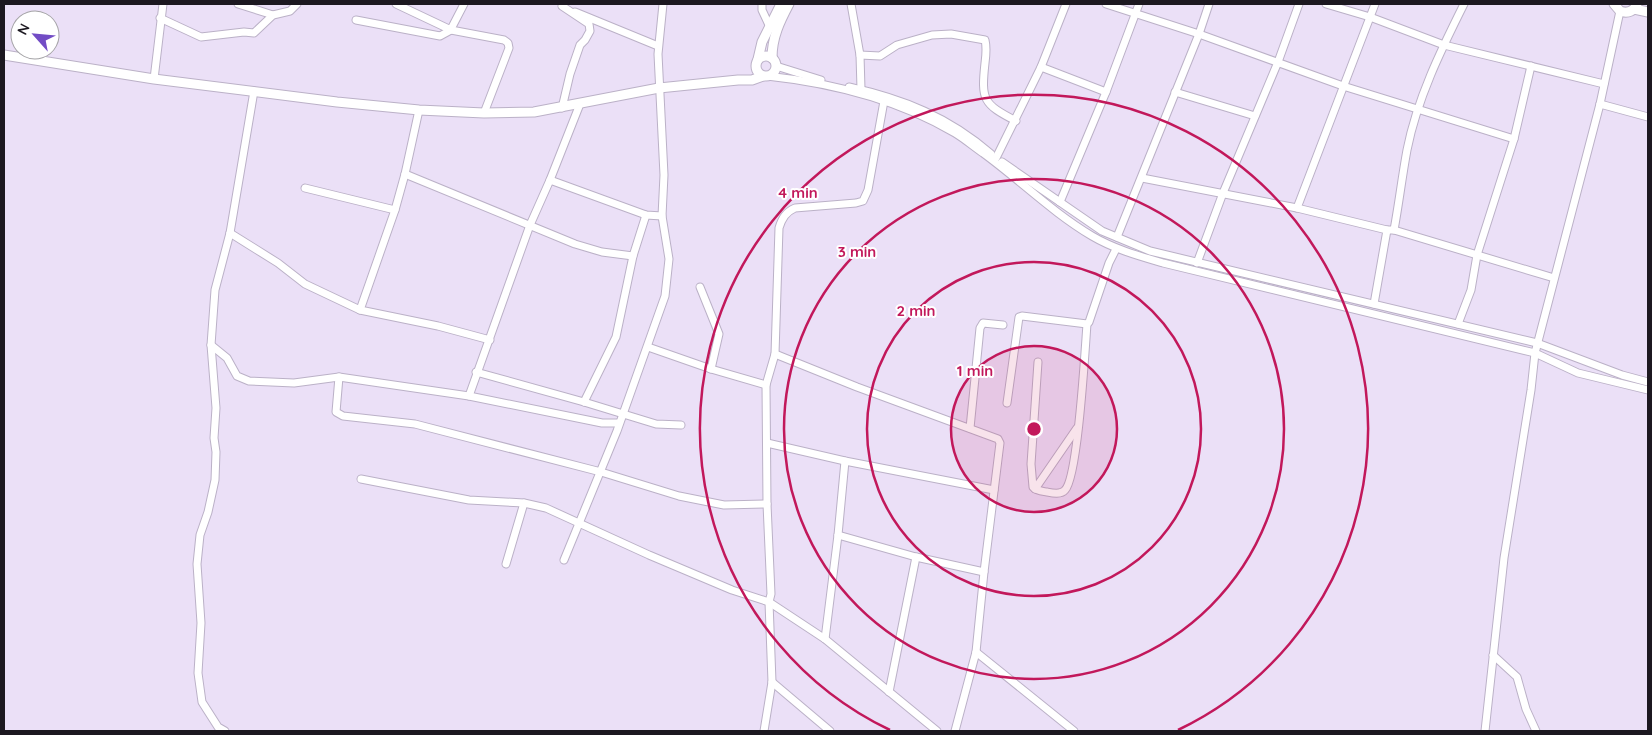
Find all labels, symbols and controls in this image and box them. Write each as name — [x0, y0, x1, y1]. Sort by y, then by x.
north arrow — [10, 10, 60, 60]
text: N — [13, 20, 34, 38]
text: 4 min — [778, 183, 818, 202]
text: 3 min — [838, 242, 876, 261]
text: 2 min — [896, 301, 936, 320]
text: 1 min — [957, 361, 993, 380]
centre of rings — [1025, 420, 1043, 438]

